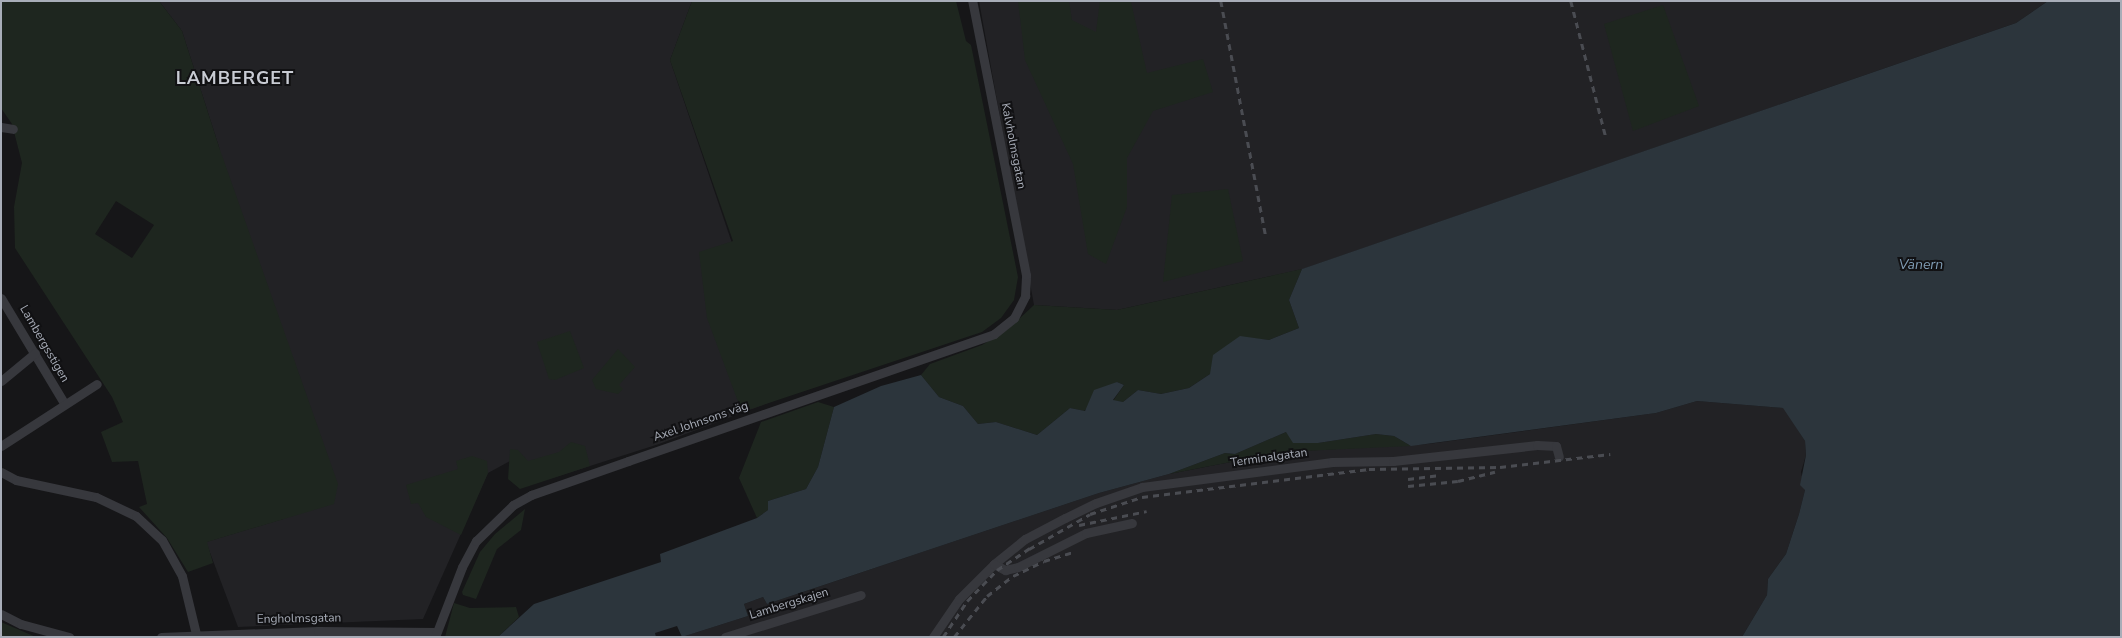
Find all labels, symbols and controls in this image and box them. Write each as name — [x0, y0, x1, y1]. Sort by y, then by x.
district label: LAMBERGET — [175, 67, 295, 89]
street label: Kalvholmsgatan — [998, 102, 1028, 190]
water label: Vänern — [1899, 257, 1943, 273]
street label: Lambergsstigen — [16, 303, 72, 385]
street label: Axel Johnsons väg — [652, 399, 750, 445]
street label: Terminalgatan — [1230, 445, 1308, 471]
street label: Lambergskajen — [748, 585, 830, 623]
street label: Engholmsgatan — [257, 611, 341, 627]

